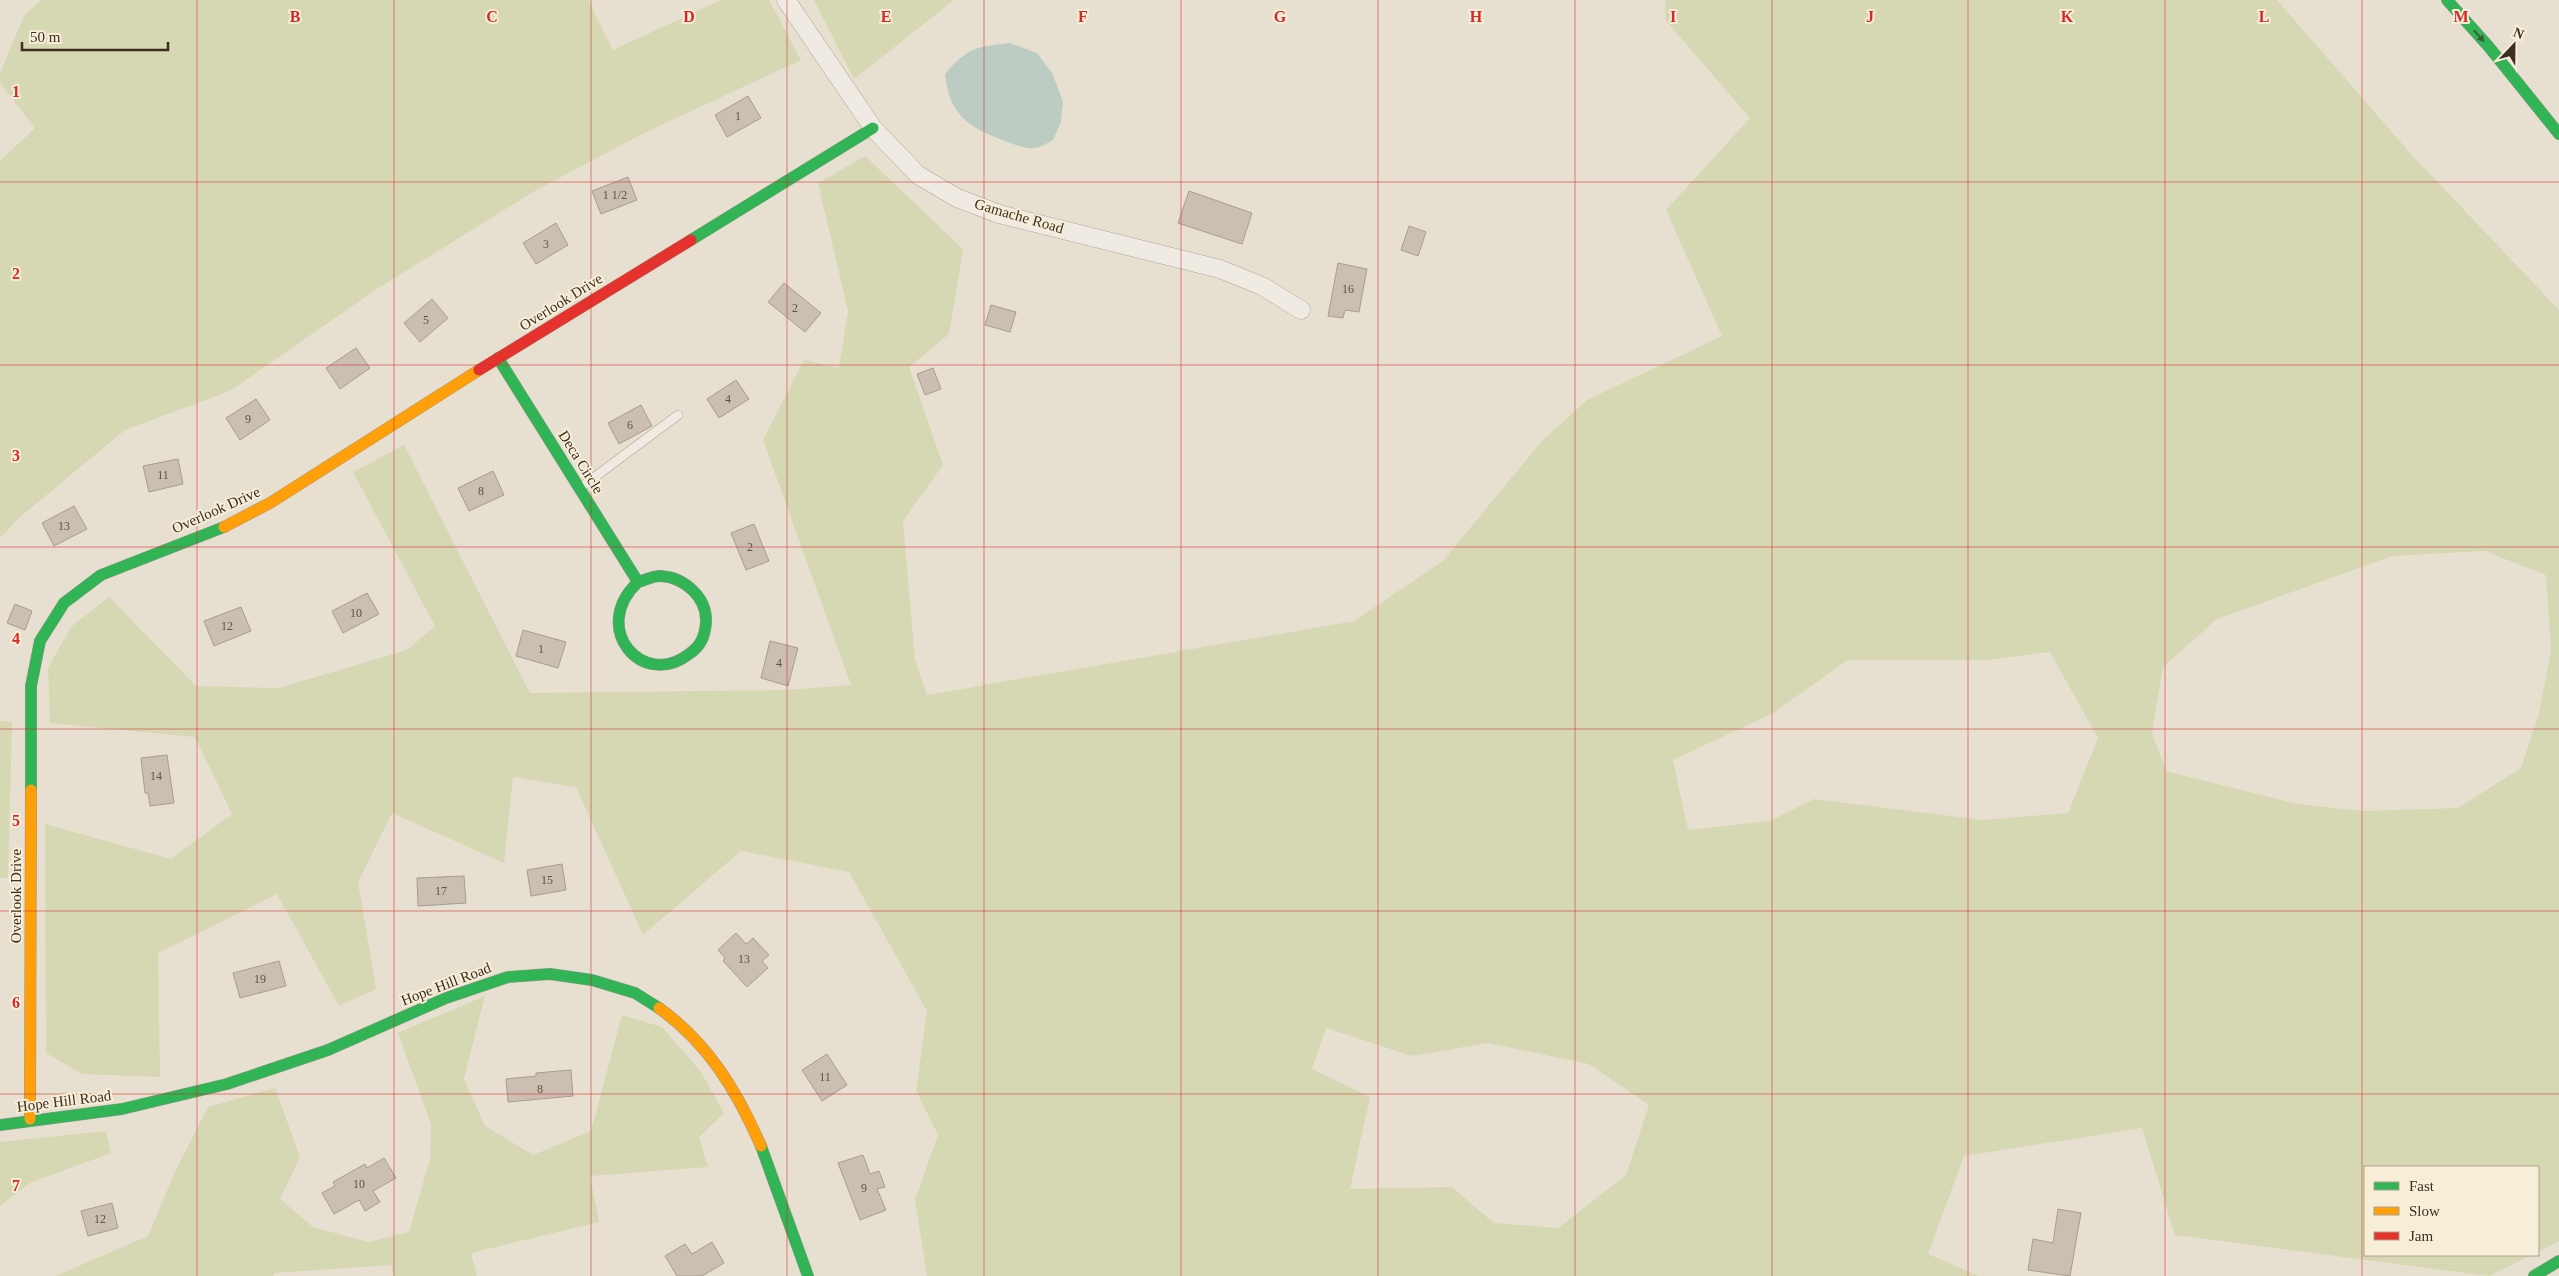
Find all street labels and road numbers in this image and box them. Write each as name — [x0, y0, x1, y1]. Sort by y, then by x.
street label: Gamache Road — [973, 196, 1066, 237]
street label: Overlook Drive — [517, 270, 606, 334]
street label: Deca Circle — [555, 428, 607, 497]
street label: Overlook Drive — [170, 483, 263, 537]
street label: Overlook Drive — [8, 848, 24, 943]
street label: Hope Hill Road — [399, 959, 494, 1008]
street label: Hope Hill Road — [16, 1087, 113, 1115]

